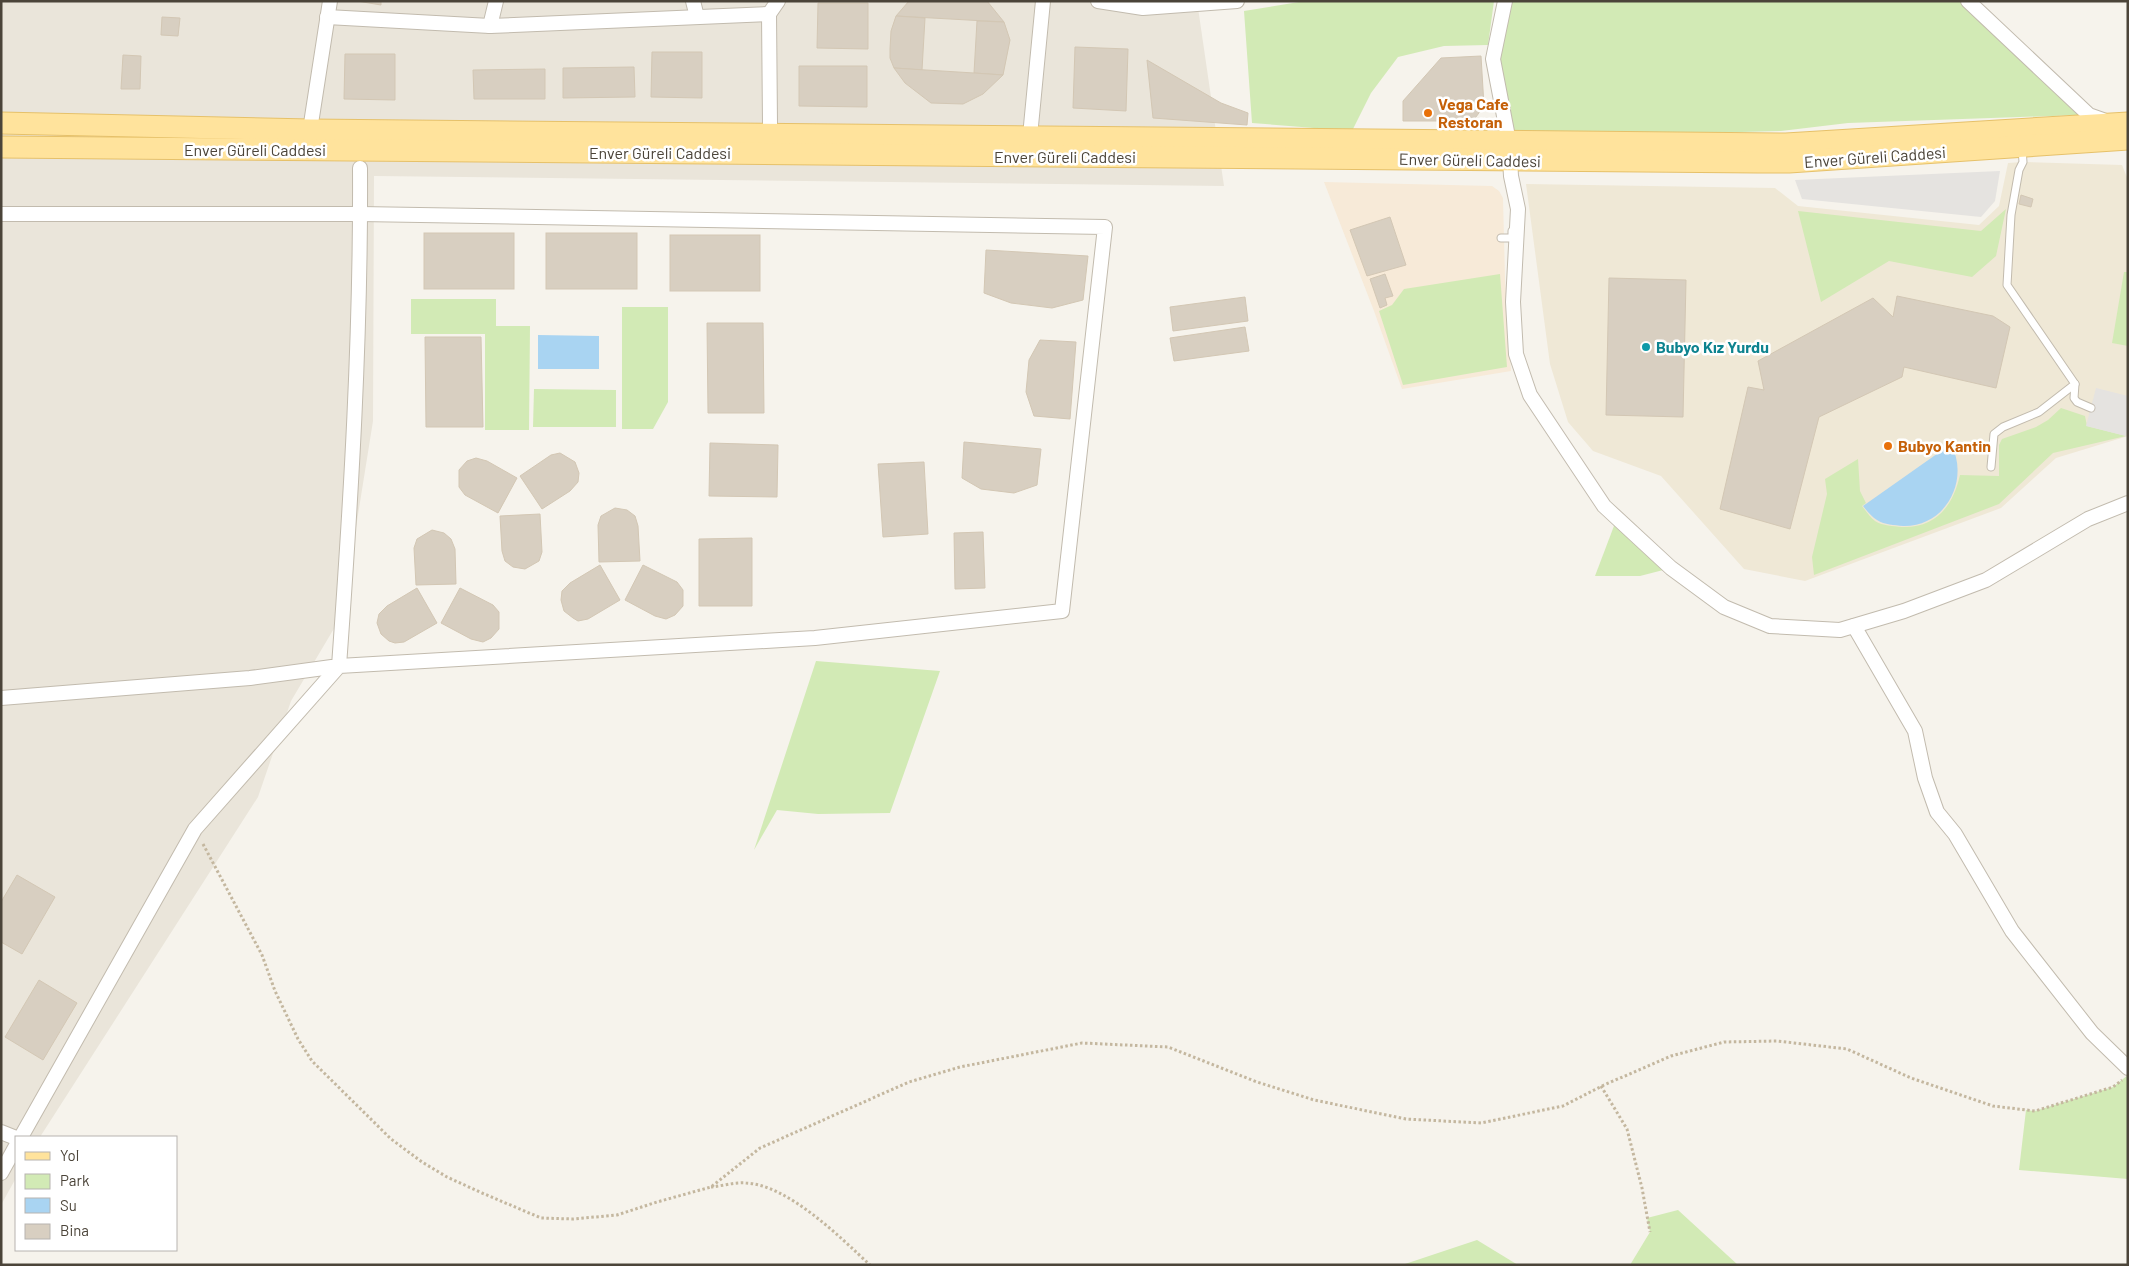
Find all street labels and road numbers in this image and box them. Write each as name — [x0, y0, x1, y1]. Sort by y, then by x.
street label: Enver Güreli Caddesi — [184, 140, 326, 159]
street label: Enver Güreli Caddesi — [1803, 142, 1947, 171]
street label: Enver Güreli Caddesi — [589, 143, 731, 162]
street label: Enver Güreli Caddesi — [994, 147, 1136, 166]
street label: Enver Güreli Caddesi — [1399, 149, 1541, 170]

